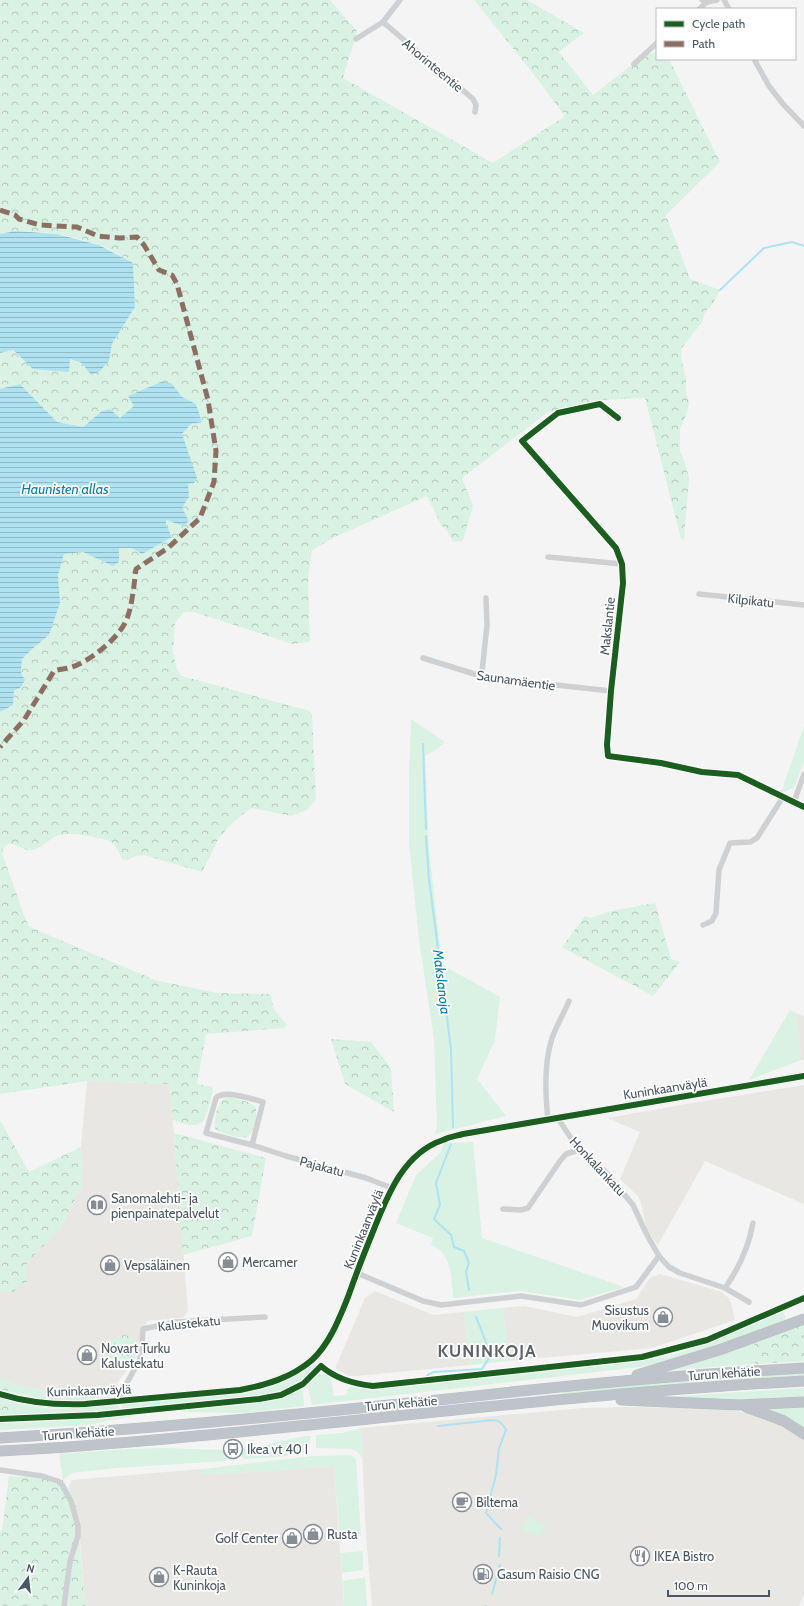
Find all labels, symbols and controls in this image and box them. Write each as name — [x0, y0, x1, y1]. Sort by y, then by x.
legend — [656, 8, 796, 60]
text: Cycle path — [692, 16, 745, 31]
street label: Ahorinteentie — [399, 35, 467, 95]
text: Path — [692, 36, 715, 51]
water label: Haunisten allas — [21, 480, 109, 498]
street label: Kilpikatu — [727, 590, 775, 610]
street label: Makslantie — [596, 596, 618, 656]
street label: Saunamäentie — [476, 667, 557, 693]
water label: Makslanoja — [429, 948, 455, 1015]
street label: Kuninkaanväylä — [622, 1073, 709, 1103]
street label: Honkalankatu — [567, 1133, 630, 1199]
street label: Pajakatu — [298, 1152, 346, 1181]
street label: Kuninkaanväylä — [340, 1186, 387, 1271]
place label: Sanomalehti- ja pienpainatepalvelut — [111, 1190, 220, 1221]
library icon: Sanomalehti- ja pienpainatepalvelut — [86, 1194, 108, 1216]
shop icon: Mercamer — [217, 1251, 239, 1273]
shop icon: Vepsäläinen — [99, 1254, 121, 1276]
place label: Mercamer — [242, 1254, 298, 1270]
place label: Vepsäläinen — [124, 1257, 190, 1273]
place label: Sisustus Muovikum — [592, 1302, 650, 1333]
shop icon: Sisustus Muovikum — [652, 1306, 674, 1328]
street label: Kalustekatu — [157, 1312, 221, 1334]
place label: Novart Turku Kalustekatu — [101, 1340, 171, 1371]
district label: KUNINKOJA — [437, 1341, 537, 1361]
shop icon: Novart Turku Kalustekatu — [76, 1344, 98, 1366]
street label: Turun kehätie — [687, 1362, 761, 1384]
street label: Kuninkaanväylä — [46, 1381, 132, 1399]
street label: Turun kehätie — [364, 1392, 438, 1414]
street label: Turun kehätie — [41, 1422, 115, 1444]
bus stop icon: Ikea vt 40 I — [222, 1438, 244, 1460]
place label: Ikea vt 40 I — [247, 1441, 308, 1457]
cafe icon: Biltema — [451, 1491, 473, 1513]
place label: Biltema — [476, 1494, 519, 1510]
shop icon: Rusta — [302, 1523, 324, 1545]
place label: Rusta — [327, 1526, 358, 1542]
shop icon: Golf Center — [281, 1527, 303, 1549]
place label: Golf Center — [215, 1530, 279, 1546]
restaurant icon: IKEA Bistro — [629, 1545, 651, 1567]
place label: IKEA Bistro — [654, 1548, 714, 1564]
north arrow — [8, 1558, 48, 1598]
text: N — [25, 1561, 36, 1576]
place label: K-Rauta Kuninkoja — [173, 1562, 227, 1594]
fuel station icon: Gasum Raisio CNG — [472, 1563, 494, 1585]
shop icon: K-Rauta Kuninkoja — [148, 1566, 170, 1588]
place label: Gasum Raisio CNG — [497, 1566, 600, 1582]
scale bar — [668, 1572, 769, 1598]
text: 100 m — [674, 1578, 708, 1593]

